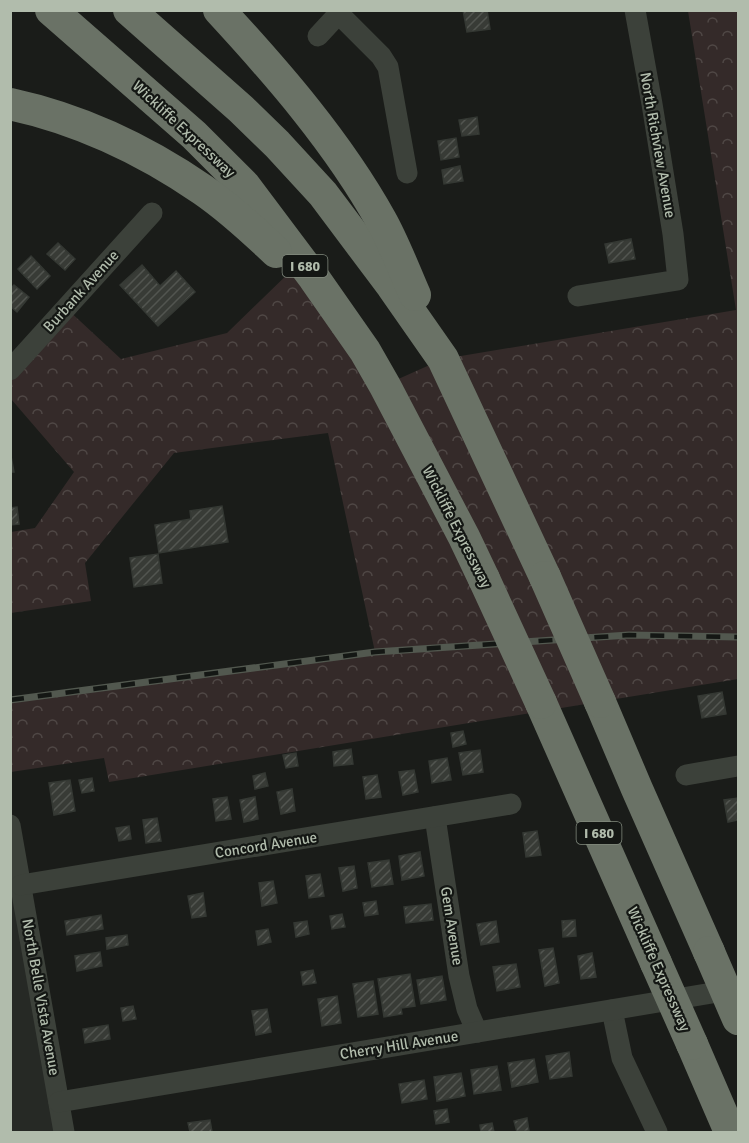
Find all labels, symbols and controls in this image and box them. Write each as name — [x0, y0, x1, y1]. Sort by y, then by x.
street label: North Richview Avenue — [636, 71, 680, 219]
street label: Wickliffe Expressway — [129, 77, 239, 181]
street label: Burbank Avenue — [39, 246, 123, 336]
road number: I 680 — [282, 255, 328, 277]
street label: Wickliffe Expressway — [419, 463, 495, 591]
road number: I 680 — [576, 822, 622, 844]
street label: Concord Avenue — [214, 828, 318, 862]
street label: Gem Avenue — [437, 885, 467, 967]
street label: Wickliffe Expressway — [624, 904, 694, 1034]
street label: North Belle Vista Avenue — [18, 917, 64, 1077]
street label: Cherry Hill Avenue — [339, 1027, 459, 1063]

